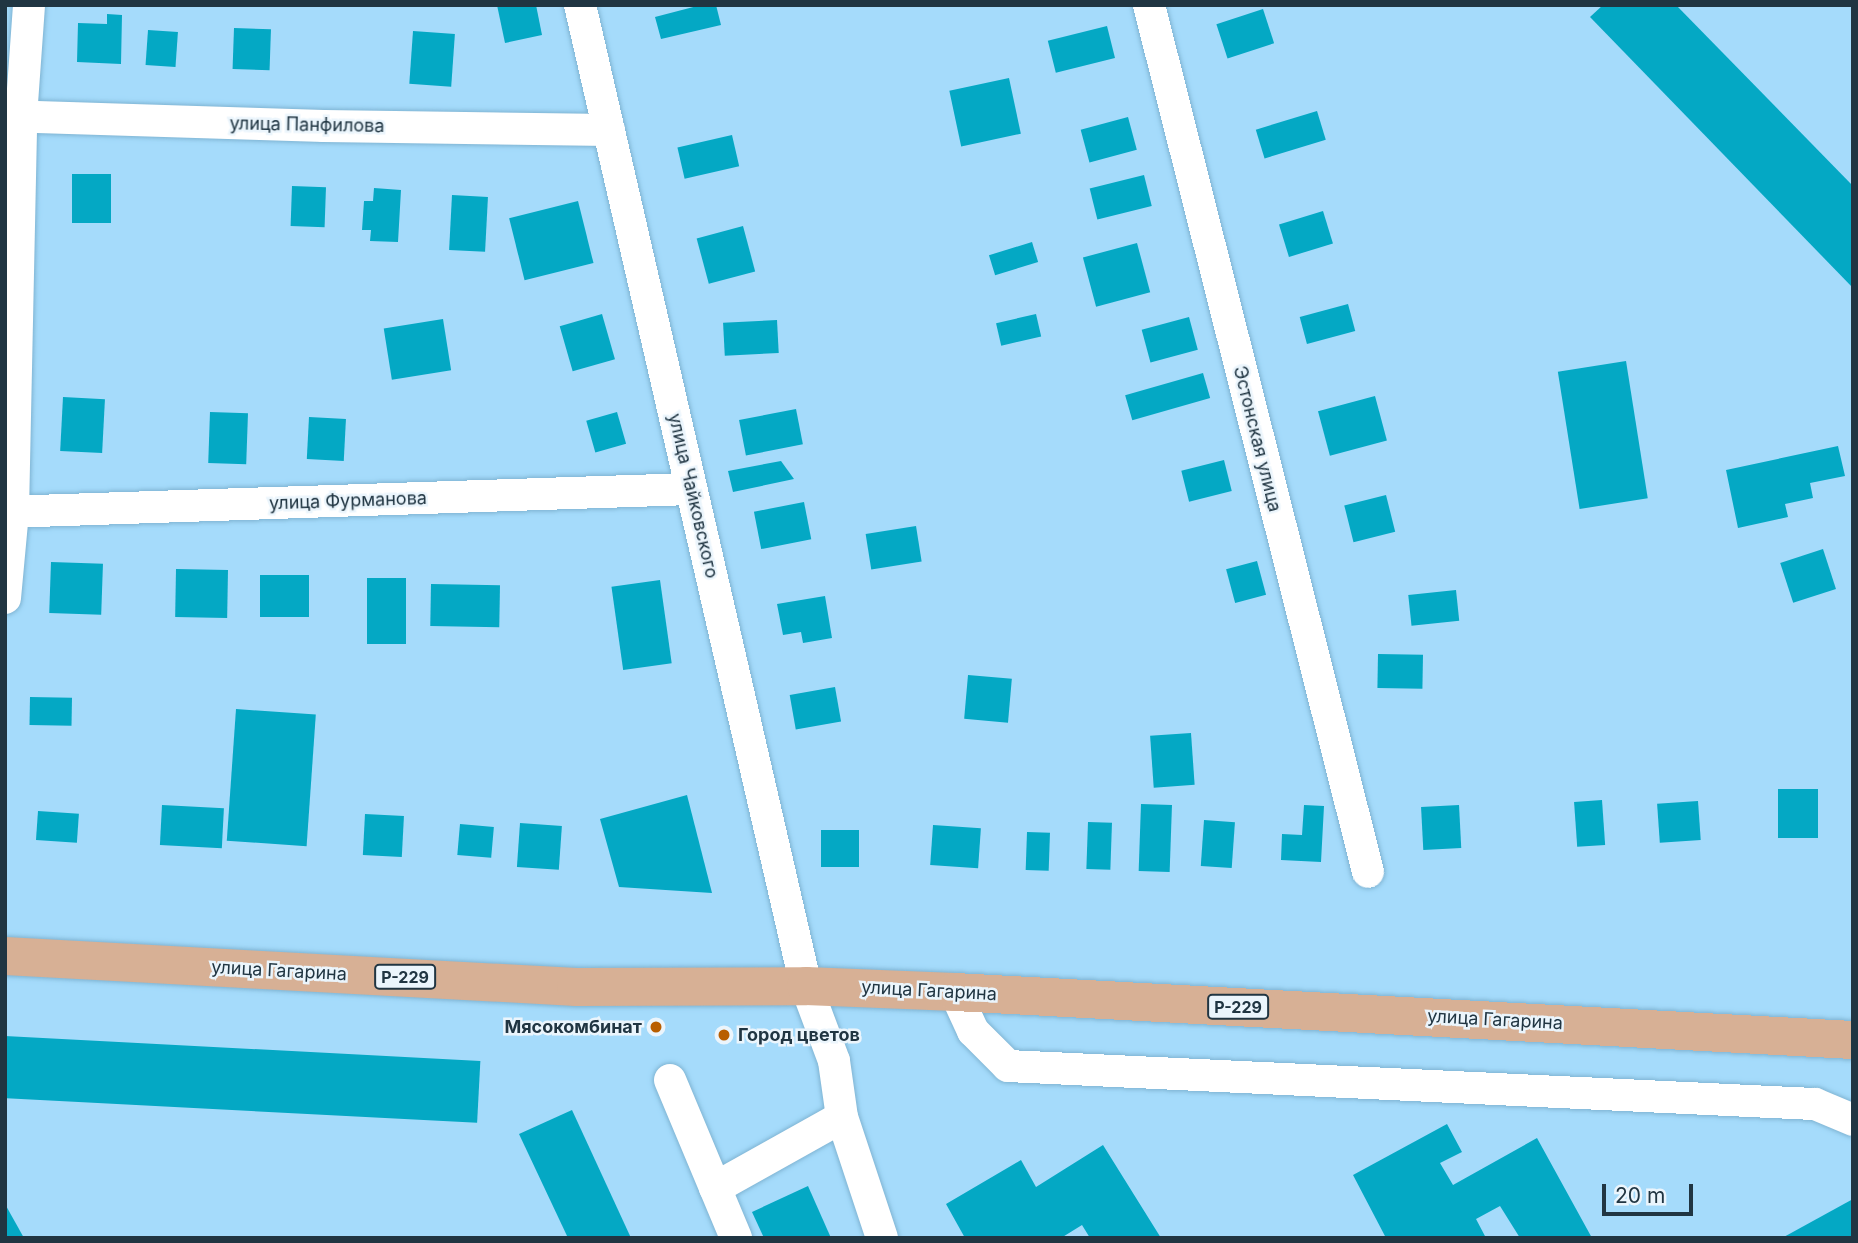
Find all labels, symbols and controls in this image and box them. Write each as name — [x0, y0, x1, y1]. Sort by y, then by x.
street label: улица Панфилова — [229, 113, 385, 137]
street label: Эстонская улица — [1228, 364, 1286, 514]
street label: улица Чайковского — [664, 411, 722, 581]
street label: улица Фурманова — [269, 487, 427, 515]
street label: улица Гагарина — [211, 957, 347, 985]
road number: Р-229 — [374, 965, 436, 990]
street label: улица Гагарина — [861, 977, 997, 1005]
road number: Р-229 — [1206, 995, 1270, 1020]
street label: улица Гагарина — [1427, 1006, 1563, 1034]
place label: Мясокомбинат — [504, 1016, 642, 1038]
marker: Мясокомбинат — [648, 1019, 664, 1035]
place label: Город цветов — [738, 1024, 860, 1046]
marker: Город цветов — [716, 1027, 732, 1043]
scale bar — [1606, 1170, 1697, 1214]
text: 20 m — [1615, 1183, 1665, 1208]

